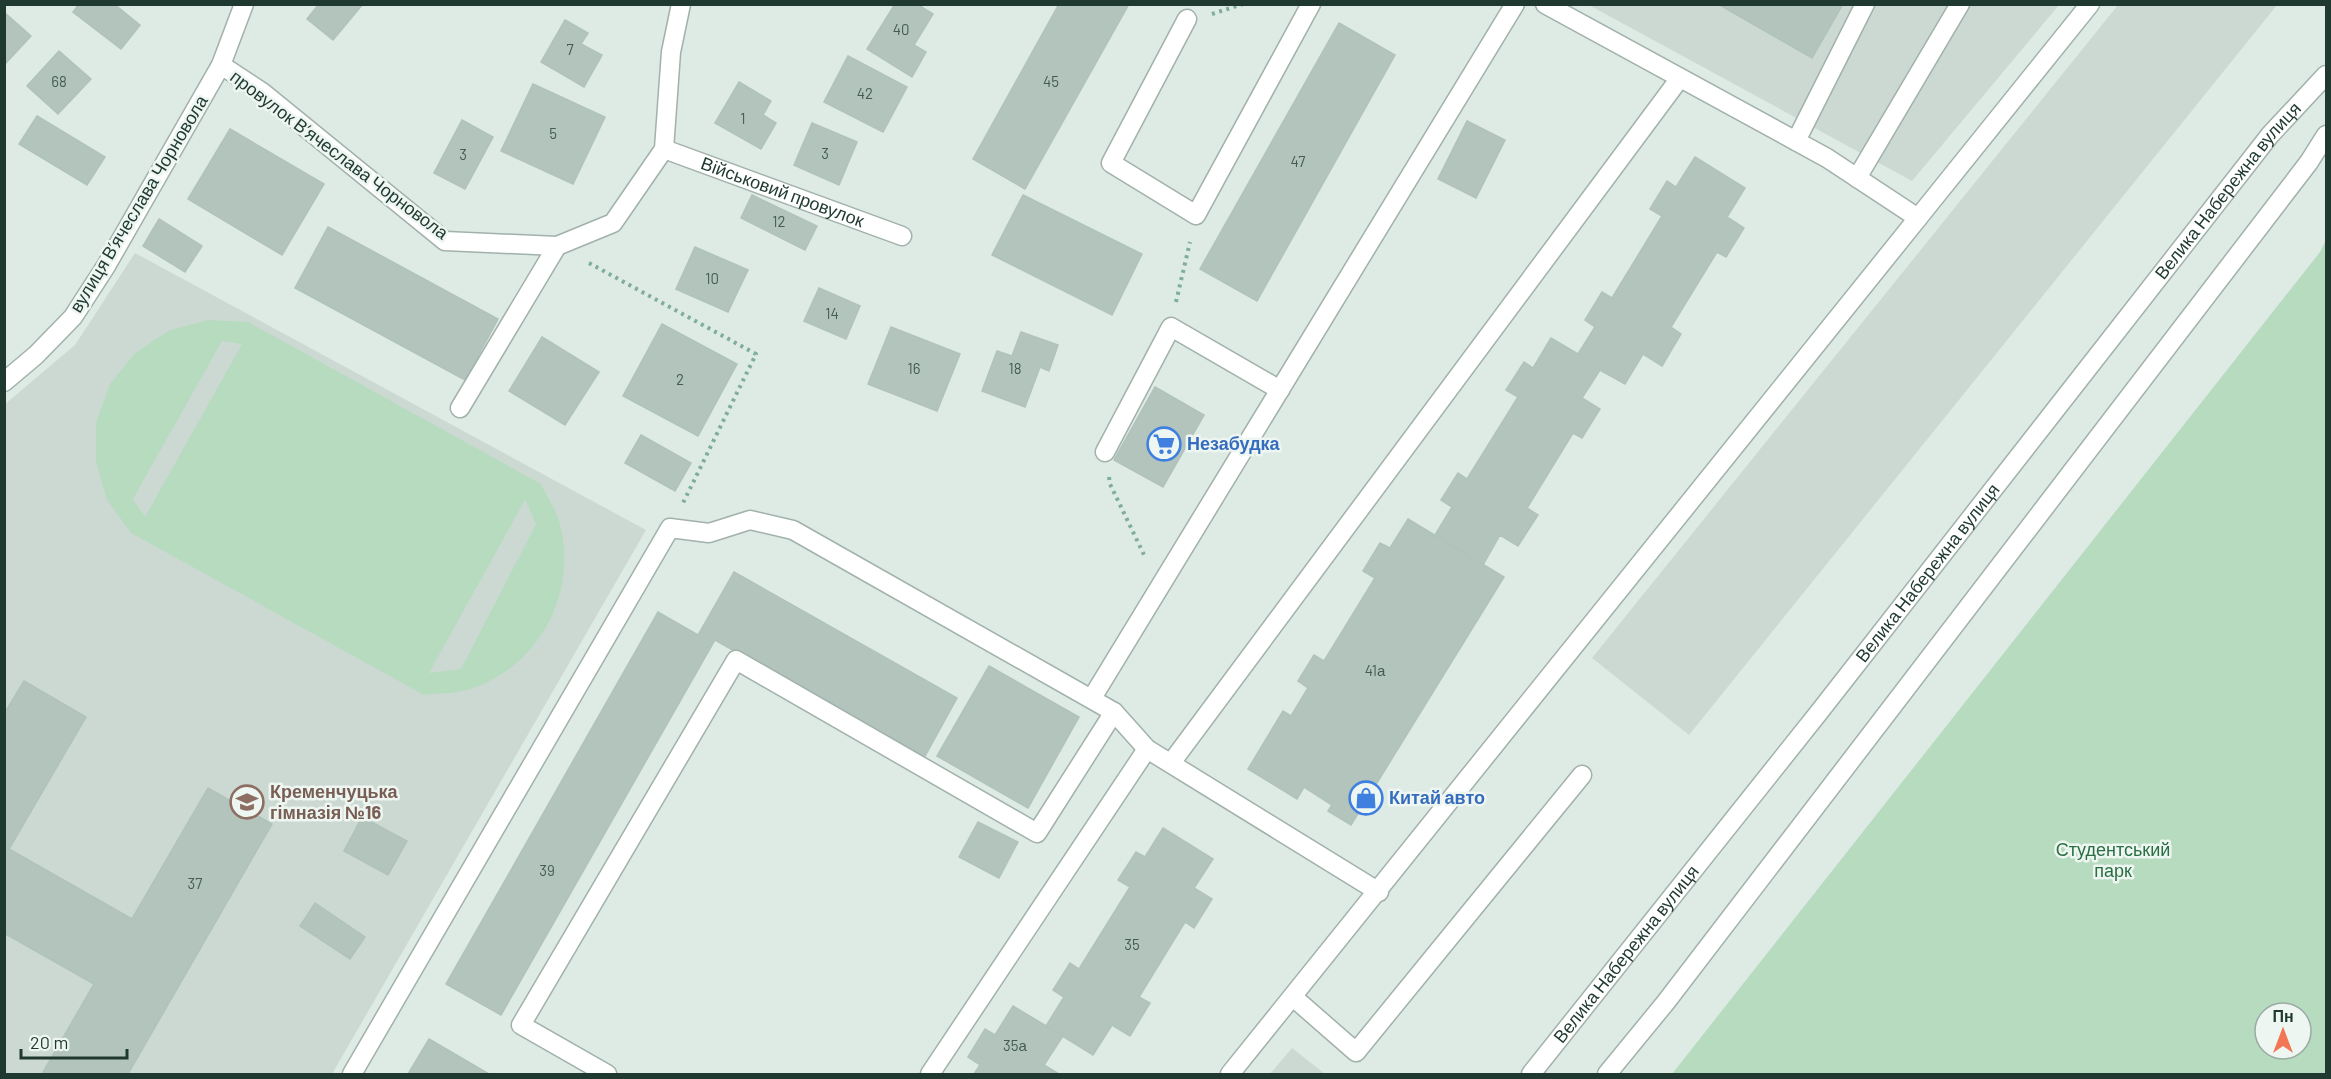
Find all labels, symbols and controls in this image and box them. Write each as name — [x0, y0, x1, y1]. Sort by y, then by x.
house number: 40 — [893, 20, 909, 38]
house number: 7 — [566, 40, 574, 58]
street label: провулок Вʼячеслава Чорновола — [226, 65, 454, 244]
house number: 68 — [51, 72, 67, 90]
house number: 45 — [1043, 72, 1059, 90]
house number: 42 — [857, 84, 873, 102]
street label: вулиця Вʼячеслава Чорновола — [64, 90, 212, 316]
street label: Велика Набережна вулиця — [2149, 97, 2305, 283]
house number: 1 — [740, 109, 746, 127]
house number: 5 — [549, 124, 557, 142]
house number: 3 — [821, 144, 829, 162]
house number: 3 — [459, 145, 467, 163]
street label: Військовий провулок — [698, 151, 867, 231]
house number: 47 — [1291, 152, 1305, 170]
house number: 12 — [772, 212, 786, 230]
house number: 10 — [705, 269, 719, 287]
house number: 14 — [825, 304, 839, 322]
house number: 16 — [908, 359, 920, 377]
house number: 18 — [1008, 359, 1022, 377]
house number: 2 — [676, 370, 684, 388]
supermarket icon: Незабудка — [1146, 426, 1182, 462]
place label: Незабудка — [1187, 432, 1281, 454]
street label: Велика Набережна вулиця — [1850, 479, 2004, 666]
house number: 41а — [1365, 661, 1386, 679]
place label: Кременчуцька гімназія №16 — [270, 780, 399, 823]
shop icon: Китай авто — [1348, 780, 1384, 816]
school or university icon: Кременчуцька гімназія №16 — [229, 784, 265, 820]
place label: Китай авто — [1389, 786, 1485, 808]
park label: Студентський парк — [2056, 838, 2170, 881]
street label: Велика Набережна вулиця — [1548, 860, 1703, 1047]
house number: 39 — [539, 861, 555, 879]
house number: 37 — [188, 874, 202, 892]
house number: 35 — [1124, 935, 1140, 953]
north arrow — [2253, 1001, 2313, 1061]
text: Пн — [2272, 1006, 2294, 1025]
scale bar — [21, 1022, 128, 1060]
text: 20 m — [30, 1031, 68, 1053]
house number: 35а — [1003, 1036, 1028, 1054]

